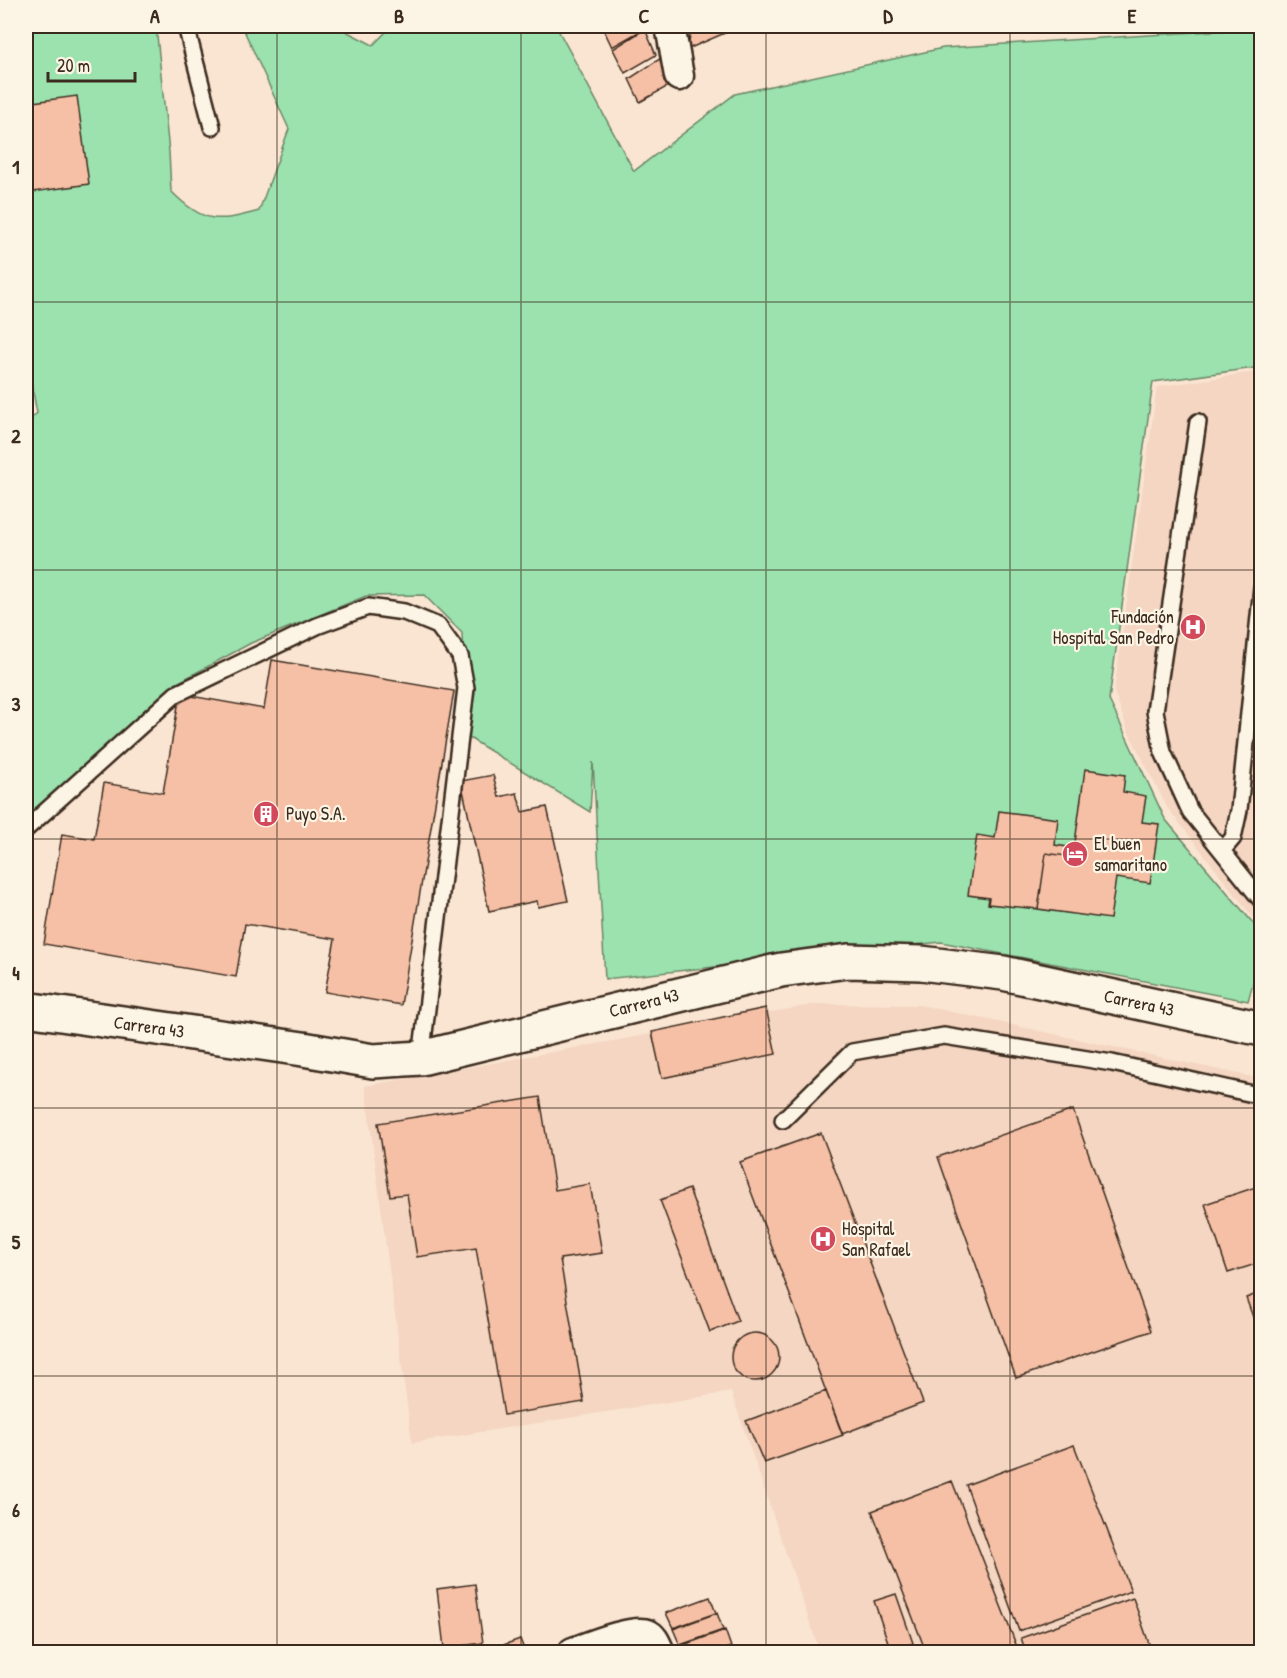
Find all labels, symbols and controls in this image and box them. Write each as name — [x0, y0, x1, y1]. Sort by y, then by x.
text: A — [150, 2, 160, 29]
text: B — [394, 2, 404, 29]
text: C — [639, 2, 650, 29]
text: D — [883, 2, 893, 29]
text: E — [1128, 2, 1137, 29]
scale bar — [48, 45, 135, 83]
text: 20 m — [57, 53, 90, 78]
text: 1 — [12, 153, 20, 180]
text: 2 — [11, 422, 21, 449]
place label: Fundación Hospital San Pedro — [1053, 604, 1174, 650]
hospital icon: Fundación Hospital San Pedro — [1178, 612, 1208, 642]
text: 3 — [12, 690, 21, 717]
building icon: Puyo S.A. — [251, 799, 281, 829]
place label: Puyo S.A. — [286, 801, 346, 826]
place label: El buen samaritano — [1094, 831, 1167, 877]
hotel icon: El buen samaritano — [1060, 839, 1090, 869]
text: 4 — [12, 959, 20, 986]
street label: Carrera 43 — [606, 982, 681, 1023]
street label: Carrera 43 — [1102, 983, 1176, 1022]
street label: Carrera 43 — [112, 1009, 186, 1044]
place label: Hospital San Rafael — [842, 1216, 911, 1262]
hospital icon: Hospital San Rafael — [808, 1224, 838, 1254]
text: 5 — [12, 1228, 21, 1255]
text: 6 — [12, 1496, 20, 1523]

